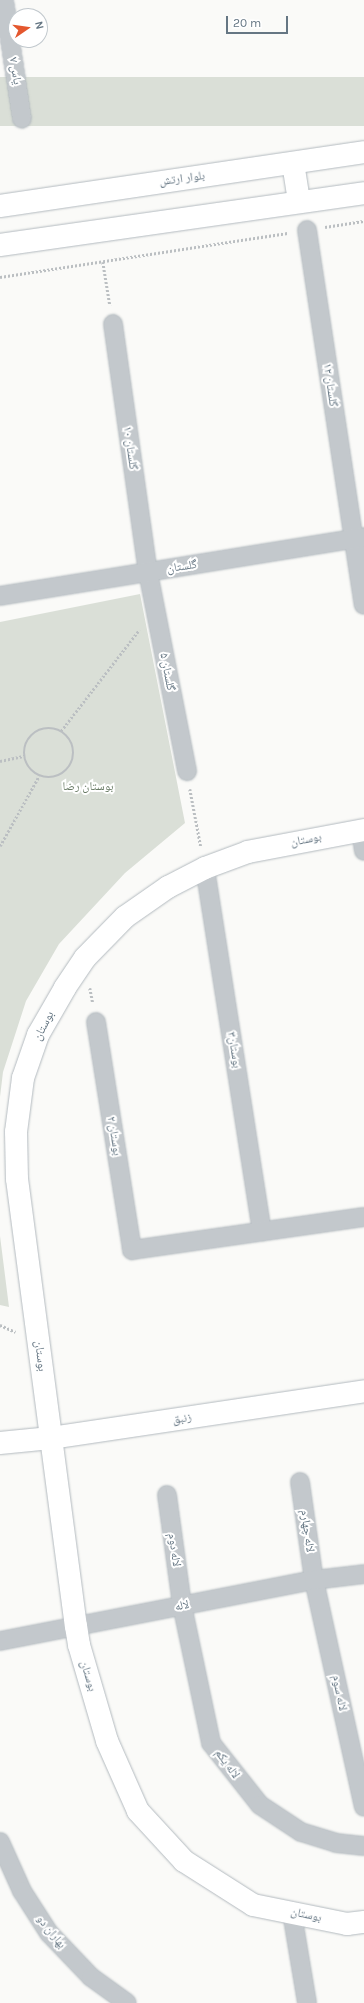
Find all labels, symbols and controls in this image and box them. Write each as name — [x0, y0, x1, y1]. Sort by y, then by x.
north arrow — [8, 8, 48, 48]
scale bar — [228, 8, 290, 34]
text: 20 m — [233, 16, 261, 30]
text: N — [32, 20, 46, 31]
street label: یاس ۷ — [6, 56, 24, 86]
street label: بلوار ارتش — [158, 169, 206, 189]
street label: گلستان ۱۲ — [320, 362, 340, 408]
street label: گلستان ۱۰ — [120, 425, 140, 471]
street label: گلستان — [166, 558, 198, 576]
street label: گلستان ۵ — [156, 652, 178, 692]
park label: بوستان رضا — [62, 780, 114, 794]
street label: بوستان — [289, 830, 323, 850]
street label: بوستان — [31, 1009, 57, 1043]
street label: بوستان۳ — [224, 1031, 244, 1069]
street label: بوستان ۲ — [104, 1115, 124, 1157]
street label: بوستان — [31, 1340, 49, 1372]
street label: زنبق — [171, 1410, 193, 1428]
street label: لاله چهارم — [297, 1509, 317, 1553]
street label: لاله دوم — [165, 1532, 183, 1568]
street label: لاله — [174, 1598, 190, 1614]
street label: بوستان — [77, 1659, 99, 1693]
street label: لاله سوم — [328, 1674, 350, 1712]
street label: لاله یکم — [211, 1746, 243, 1782]
street label: بوستان — [289, 1905, 323, 1925]
street label: بهاران دو — [33, 1912, 69, 1952]

